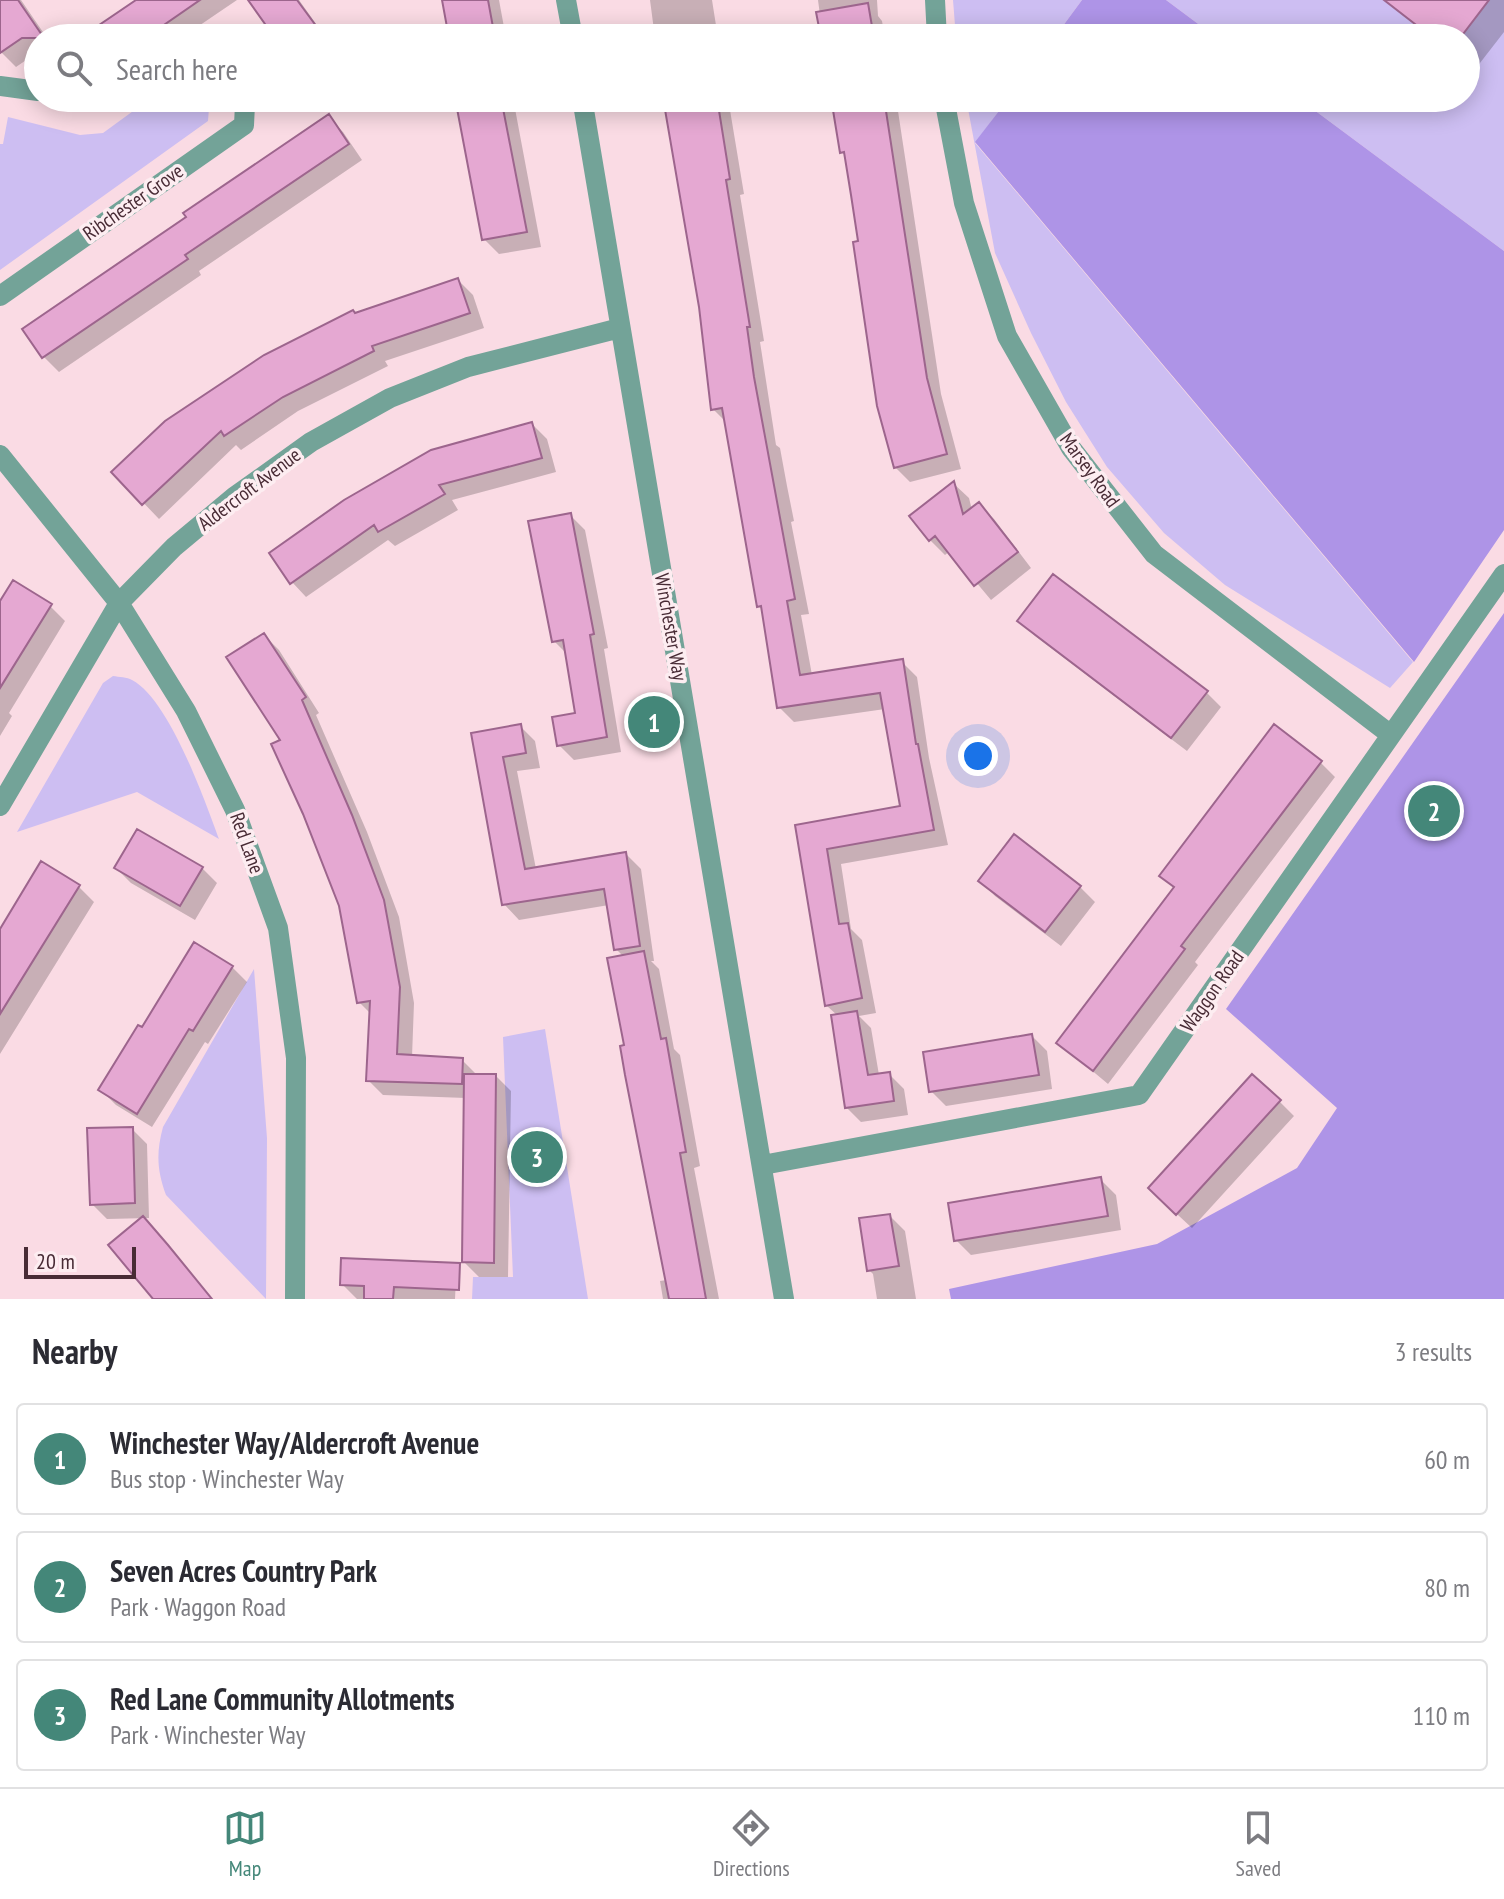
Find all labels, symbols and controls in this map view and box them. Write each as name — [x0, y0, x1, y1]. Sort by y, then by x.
search box — [24, 24, 1480, 112]
icon: search — [52, 46, 96, 90]
text: Search here — [116, 49, 238, 88]
street label: Ribchester Grove — [78, 158, 188, 246]
street label: Marsey Road — [1054, 427, 1126, 513]
street label: Aldercroft Avenue — [192, 442, 306, 536]
street label: Winchester Way — [649, 571, 693, 683]
pin: 1 — [628, 692, 680, 752]
your location — [958, 736, 998, 776]
pin: 2 — [1408, 781, 1460, 841]
street label: Red Lane — [224, 809, 270, 877]
street label: Waggon Road — [1174, 945, 1250, 1037]
pin: 3 — [511, 1127, 563, 1187]
scale bar — [24, 1243, 136, 1279]
text: 20 m — [36, 1247, 75, 1275]
text: Nearby — [32, 1329, 117, 1373]
text: 3 results — [1395, 1335, 1472, 1368]
text: Winchester Way/Aldercroft Avenue — [110, 1423, 479, 1462]
text: 1 — [54, 1443, 66, 1476]
text: 60 m — [1424, 1443, 1470, 1476]
text: Bus stop · Winchester Way — [110, 1462, 344, 1495]
text: Seven Acres Country Park — [110, 1551, 377, 1590]
text: 2 — [54, 1571, 66, 1604]
text: 80 m — [1424, 1571, 1470, 1604]
text: Park · Waggon Road — [110, 1590, 286, 1623]
text: Red Lane Community Allotments — [110, 1679, 454, 1718]
text: 3 — [54, 1699, 66, 1732]
text: 110 m — [1412, 1699, 1470, 1732]
text: Park · Winchester Way — [110, 1718, 306, 1751]
tab: Map — [223, 1806, 267, 1882]
tab: Directions — [713, 1806, 790, 1882]
tab: Saved — [1236, 1806, 1281, 1882]

